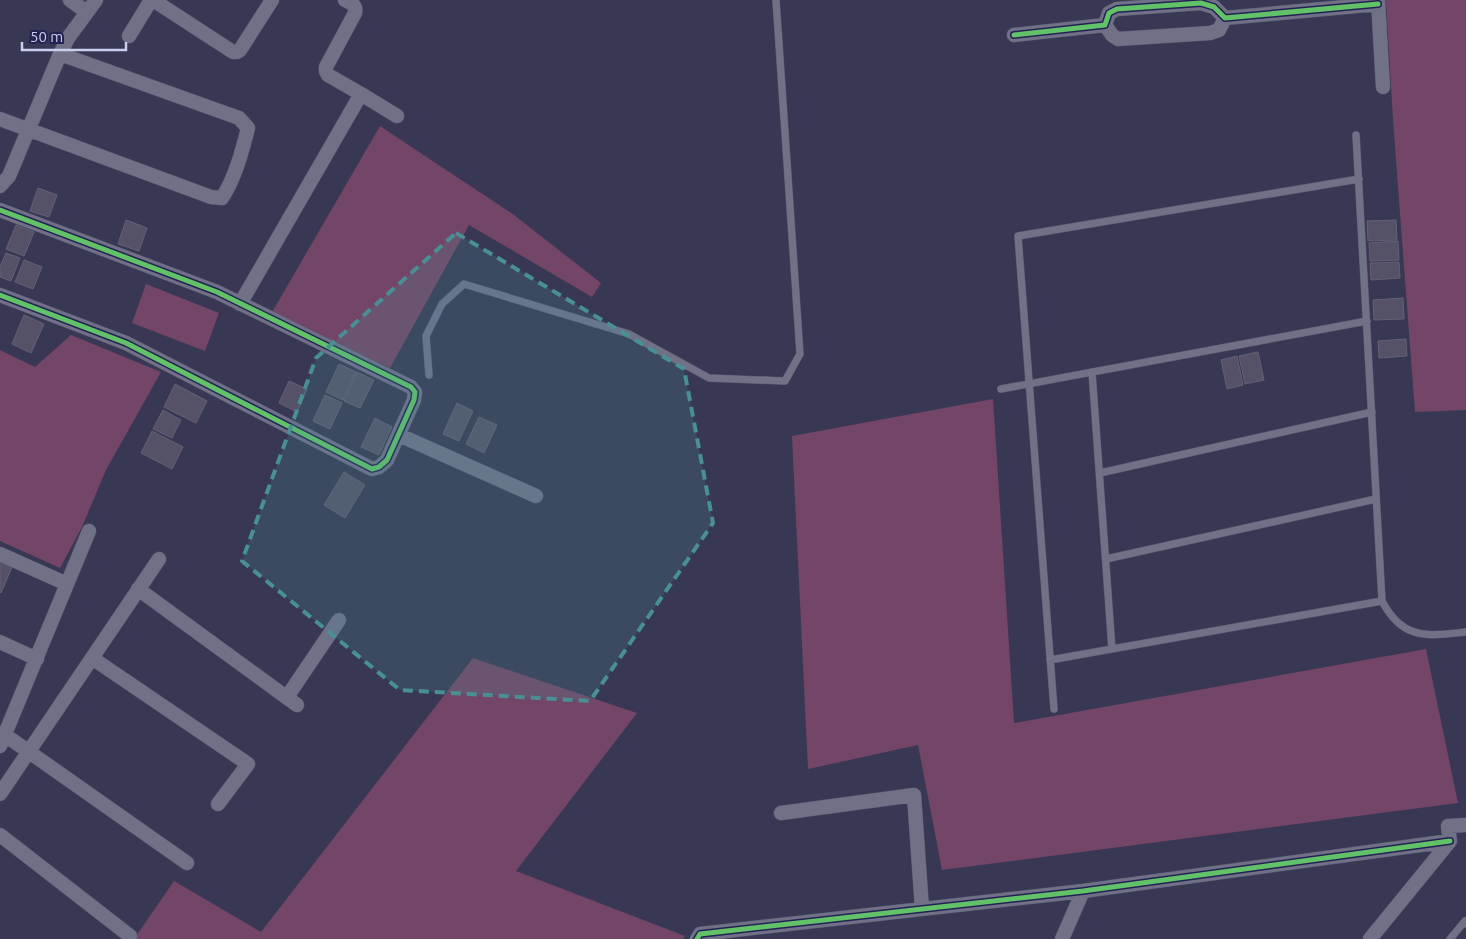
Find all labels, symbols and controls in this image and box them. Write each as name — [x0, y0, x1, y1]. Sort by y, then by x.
scale bar — [22, 20, 126, 52]
text: 50 m — [30, 28, 63, 45]

